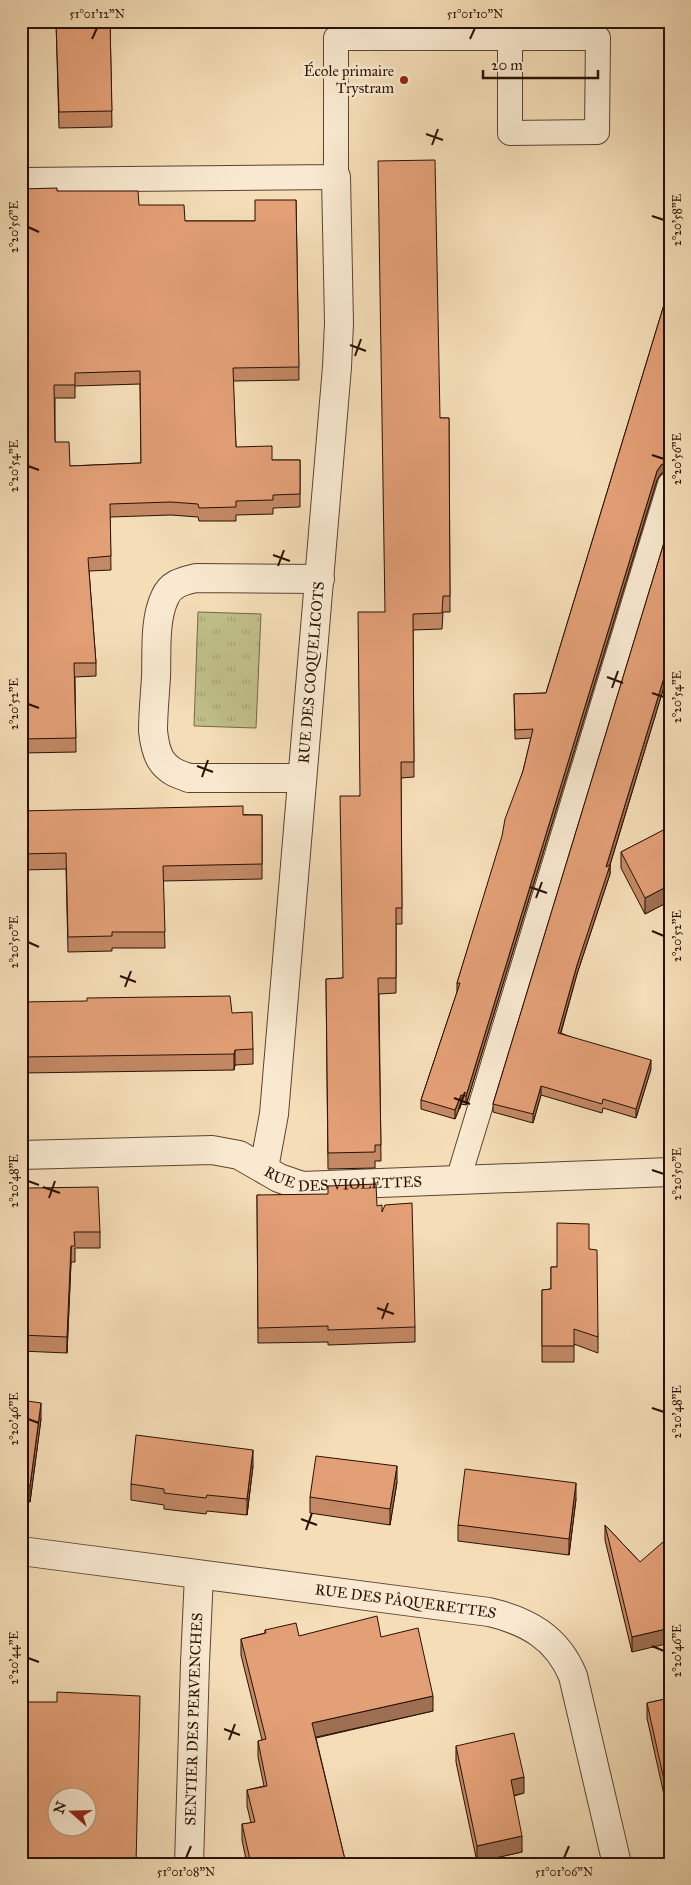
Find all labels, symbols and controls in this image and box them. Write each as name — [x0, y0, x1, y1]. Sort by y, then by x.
text: 51°01'12"N — [69, 7, 125, 21]
text: 51°01'10"N — [447, 7, 503, 21]
scale bar — [483, 48, 598, 80]
text: 20 m — [491, 56, 523, 74]
place label: École primaire Trystram — [304, 61, 394, 97]
marker: École primaire Trystram — [398, 74, 410, 86]
text: 2°20'58"E — [670, 193, 684, 246]
text: 2°20'56"E — [7, 201, 21, 253]
text: 2°20'56"E — [670, 433, 684, 485]
text: 2°20'54"E — [7, 439, 21, 492]
street label: RUE DES COQUELICOTS — [295, 581, 328, 764]
text: 2°20'54"E — [670, 670, 684, 723]
text: 2°20'52"E — [7, 678, 21, 730]
text: 2°20'52"E — [670, 910, 684, 962]
text: 2°20'50"E — [7, 915, 21, 968]
text: 2°20'50"E — [670, 1147, 684, 1200]
text: 2°20'48"E — [7, 1154, 21, 1208]
street label: RUE DES VIOLETTES — [261, 1162, 422, 1195]
text: 2°20'48"E — [670, 1385, 684, 1439]
text: 2°20'46"E — [7, 1392, 21, 1446]
street label: RUE DES PÂQUERETTES — [314, 1580, 498, 1623]
street label: SENTIER DES PERVENCHES — [181, 1612, 206, 1826]
text: 2°20'46"E — [670, 1624, 684, 1678]
text: 2°20'44"E — [7, 1631, 21, 1685]
north arrow — [48, 1788, 98, 1838]
text: N — [50, 1799, 70, 1816]
text: 51°01'08"N — [157, 1865, 215, 1879]
text: 51°01'06"N — [535, 1865, 593, 1879]

